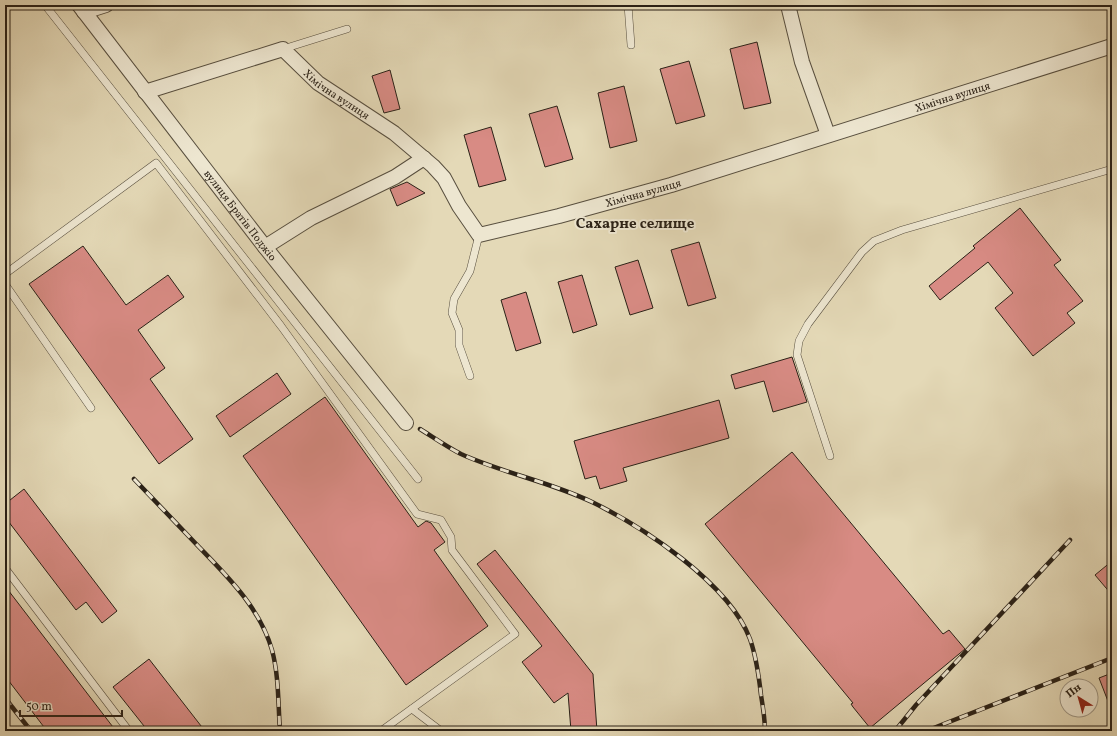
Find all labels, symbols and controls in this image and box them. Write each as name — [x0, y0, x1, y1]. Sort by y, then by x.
street label: Хімічна вулиця — [299, 67, 372, 124]
street label: Хімічна вулиця — [913, 79, 992, 117]
street label: вулиця Братів Поджіо — [199, 167, 279, 265]
street label: Хімічна вулиця — [604, 176, 683, 212]
district label: Сахарне селище — [576, 214, 695, 235]
north arrow — [1059, 678, 1099, 718]
text: Пн — [1063, 681, 1085, 702]
scale bar — [20, 692, 122, 718]
text: 50 m — [26, 699, 52, 715]

